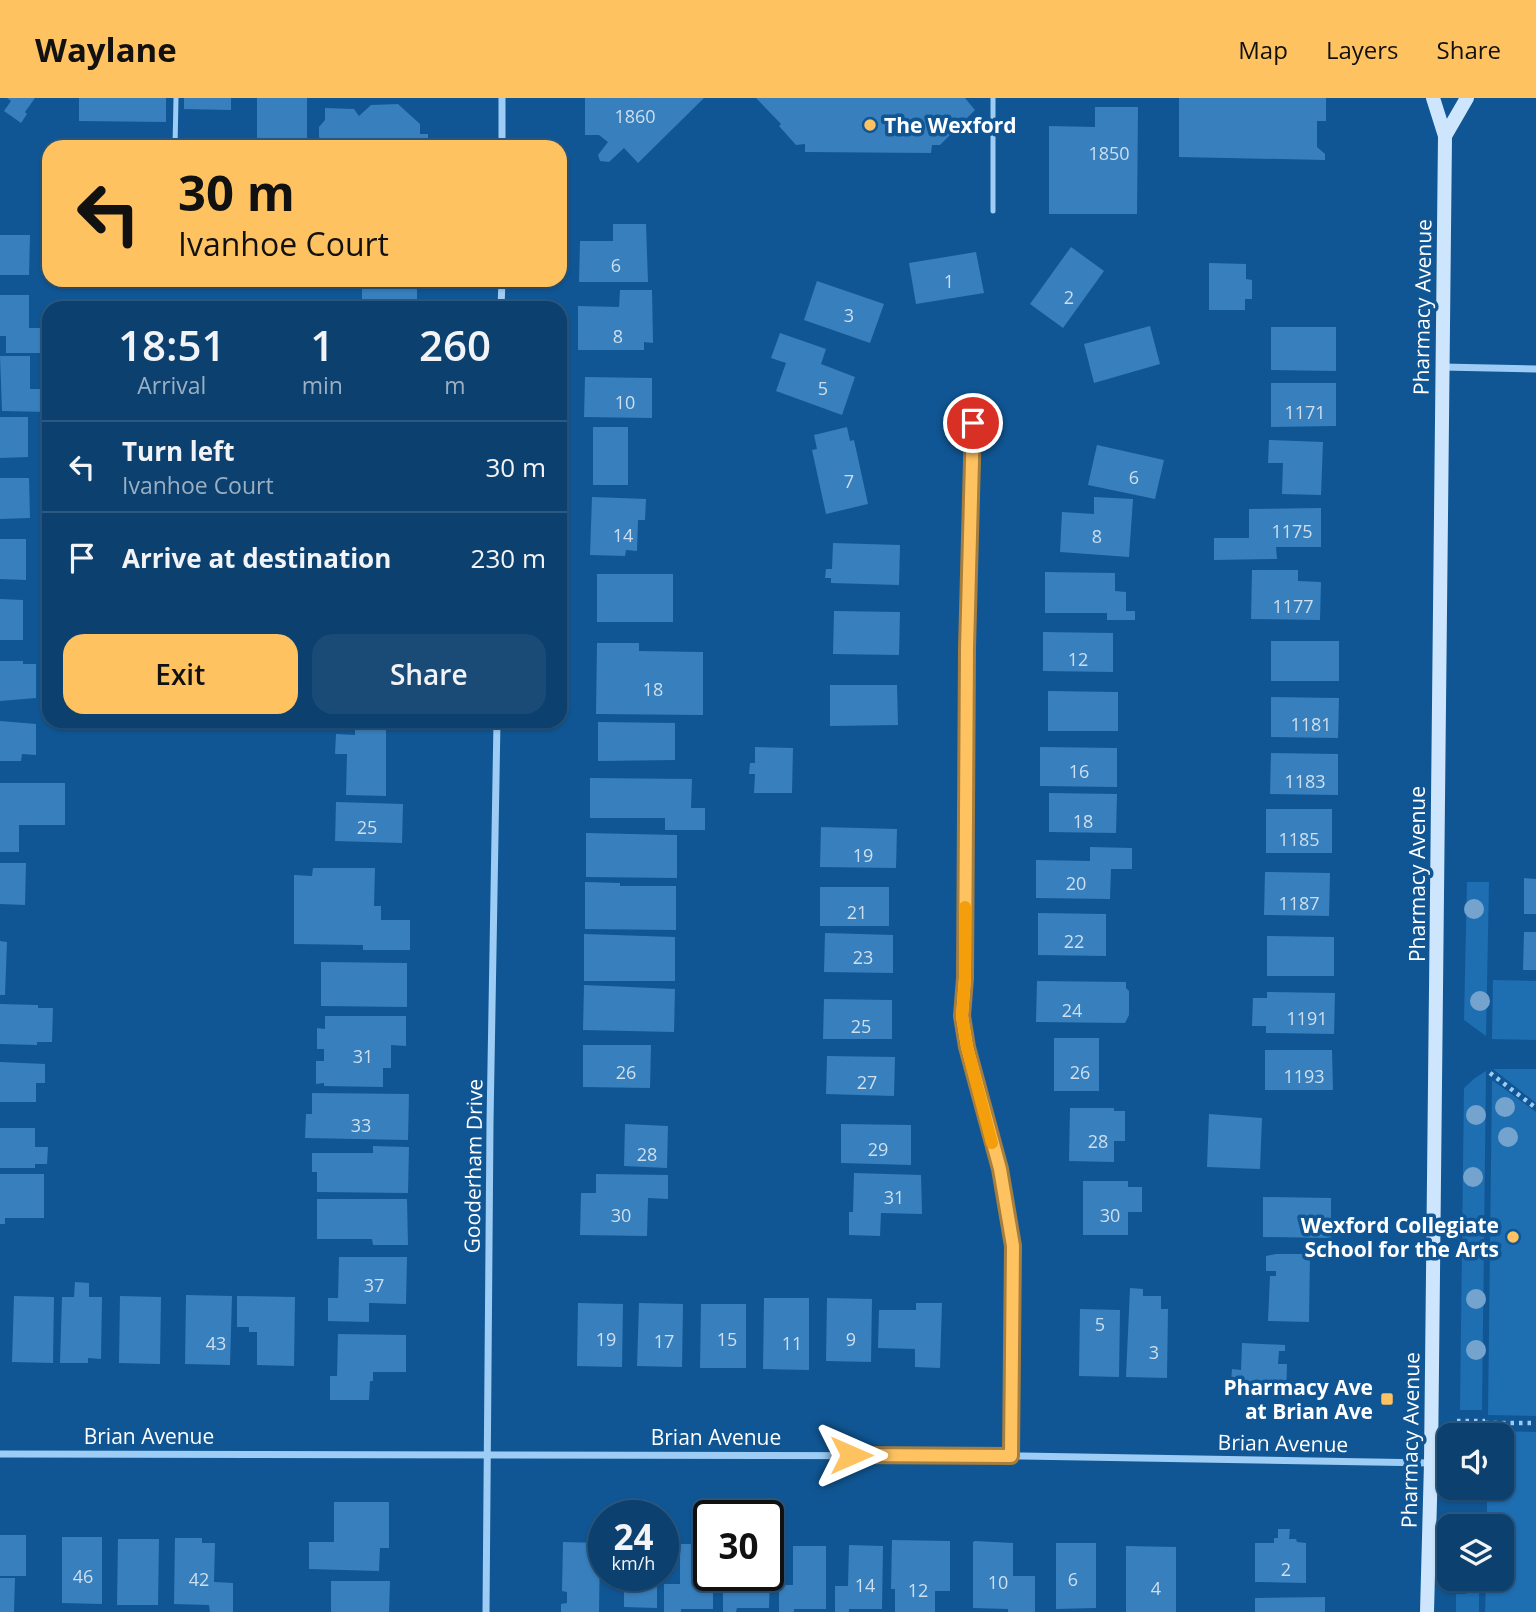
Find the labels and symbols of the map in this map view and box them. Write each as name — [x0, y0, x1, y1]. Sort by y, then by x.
house number: 1860 — [614, 104, 656, 128]
place label: The Wexford — [884, 111, 1017, 139]
marker: The Wexford — [862, 117, 878, 133]
house number: 1850 — [1088, 141, 1130, 165]
street label: Pharmacy Avenue — [1406, 219, 1438, 395]
house number: 6 — [611, 253, 621, 277]
house number: 1 — [944, 269, 954, 293]
house number: 2 — [1064, 285, 1074, 309]
house number: 3 — [844, 303, 854, 327]
house number: 8 — [613, 324, 623, 348]
house number: 5 — [818, 376, 828, 400]
house number: 10 — [615, 390, 635, 414]
pin — [943, 393, 1003, 453]
house number: 1171 — [1284, 400, 1326, 424]
house number: 6 — [1129, 465, 1139, 489]
house number: 7 — [844, 469, 854, 493]
house number: 1175 — [1271, 519, 1313, 543]
house number: 14 — [613, 523, 633, 547]
house number: 8 — [1092, 524, 1102, 548]
house number: 1177 — [1272, 594, 1314, 618]
house number: 12 — [1068, 647, 1088, 671]
house number: 18 — [643, 677, 663, 701]
house number: 1181 — [1290, 712, 1332, 736]
house number: 16 — [1069, 759, 1089, 783]
house number: 1183 — [1284, 769, 1326, 793]
street label: Pharmacy Avenue — [1403, 786, 1431, 962]
house number: 18 — [1073, 809, 1093, 833]
house number: 25 — [357, 815, 377, 839]
house number: 1185 — [1278, 827, 1320, 851]
house number: 19 — [853, 843, 873, 867]
house number: 20 — [1066, 871, 1086, 895]
house number: 1187 — [1278, 891, 1320, 915]
house number: 21 — [847, 900, 867, 924]
house number: 22 — [1064, 929, 1084, 953]
house number: 23 — [853, 945, 873, 969]
house number: 24 — [1062, 998, 1082, 1022]
house number: 1191 — [1286, 1006, 1328, 1030]
house number: 25 — [851, 1014, 871, 1038]
house number: 31 — [353, 1044, 373, 1068]
house number: 26 — [616, 1060, 636, 1084]
house number: 26 — [1070, 1060, 1090, 1084]
house number: 1193 — [1283, 1064, 1325, 1088]
house number: 27 — [857, 1070, 877, 1094]
street label: Gooderham Drive — [457, 1078, 489, 1254]
house number: 33 — [351, 1113, 371, 1137]
house number: 28 — [1088, 1129, 1108, 1153]
house number: 29 — [868, 1137, 888, 1161]
house number: 28 — [637, 1142, 657, 1166]
house number: 31 — [884, 1185, 904, 1209]
house number: 30 — [611, 1203, 631, 1227]
house number: 30 — [1100, 1203, 1120, 1227]
place label: Wexford Collegiate School for the Arts — [1301, 1211, 1499, 1263]
marker: Wexford Collegiate School for the Arts — [1505, 1229, 1521, 1245]
house number: 37 — [364, 1273, 384, 1297]
house number: 5 — [1095, 1312, 1105, 1336]
house number: 19 — [596, 1327, 616, 1351]
house number: 15 — [717, 1327, 737, 1351]
house number: 9 — [846, 1327, 856, 1351]
house number: 17 — [654, 1329, 674, 1353]
house number: 43 — [206, 1331, 226, 1355]
house number: 11 — [782, 1331, 802, 1355]
house number: 3 — [1149, 1340, 1159, 1364]
street label: Pharmacy Avenue — [1394, 1352, 1426, 1528]
place label: Pharmacy Ave at Brian Ave — [1223, 1373, 1373, 1425]
marker: Pharmacy Ave at Brian Ave — [1379, 1391, 1395, 1407]
position arrow — [814, 1418, 888, 1492]
street label: Brian Avenue — [84, 1422, 214, 1450]
street label: Brian Avenue — [651, 1423, 781, 1451]
street label: Brian Avenue — [1217, 1428, 1349, 1458]
speed limit sign: 30 — [693, 1500, 784, 1591]
house number: 2 — [1281, 1557, 1291, 1581]
house number: 46 — [73, 1564, 93, 1588]
house number: 42 — [189, 1567, 209, 1591]
house number: 6 — [1068, 1567, 1078, 1591]
house number: 10 — [988, 1570, 1008, 1594]
house number: 14 — [855, 1573, 875, 1597]
house number: 4 — [1151, 1576, 1161, 1600]
house number: 12 — [908, 1578, 928, 1602]

